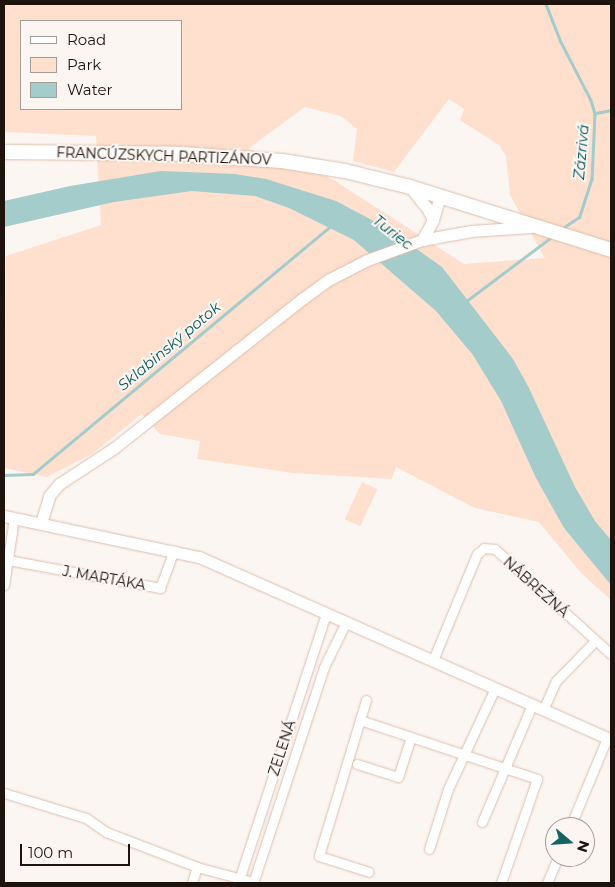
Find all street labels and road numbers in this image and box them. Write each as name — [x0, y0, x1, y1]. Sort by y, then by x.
street label: FRANCÚZSKYCH PARTIZÁNOV — [56, 144, 272, 168]
street label: NÁBREŽNÁ — [500, 553, 572, 621]
street label: J. MARTÁKA — [61, 562, 147, 594]
street label: ZELENÁ — [265, 718, 299, 778]

